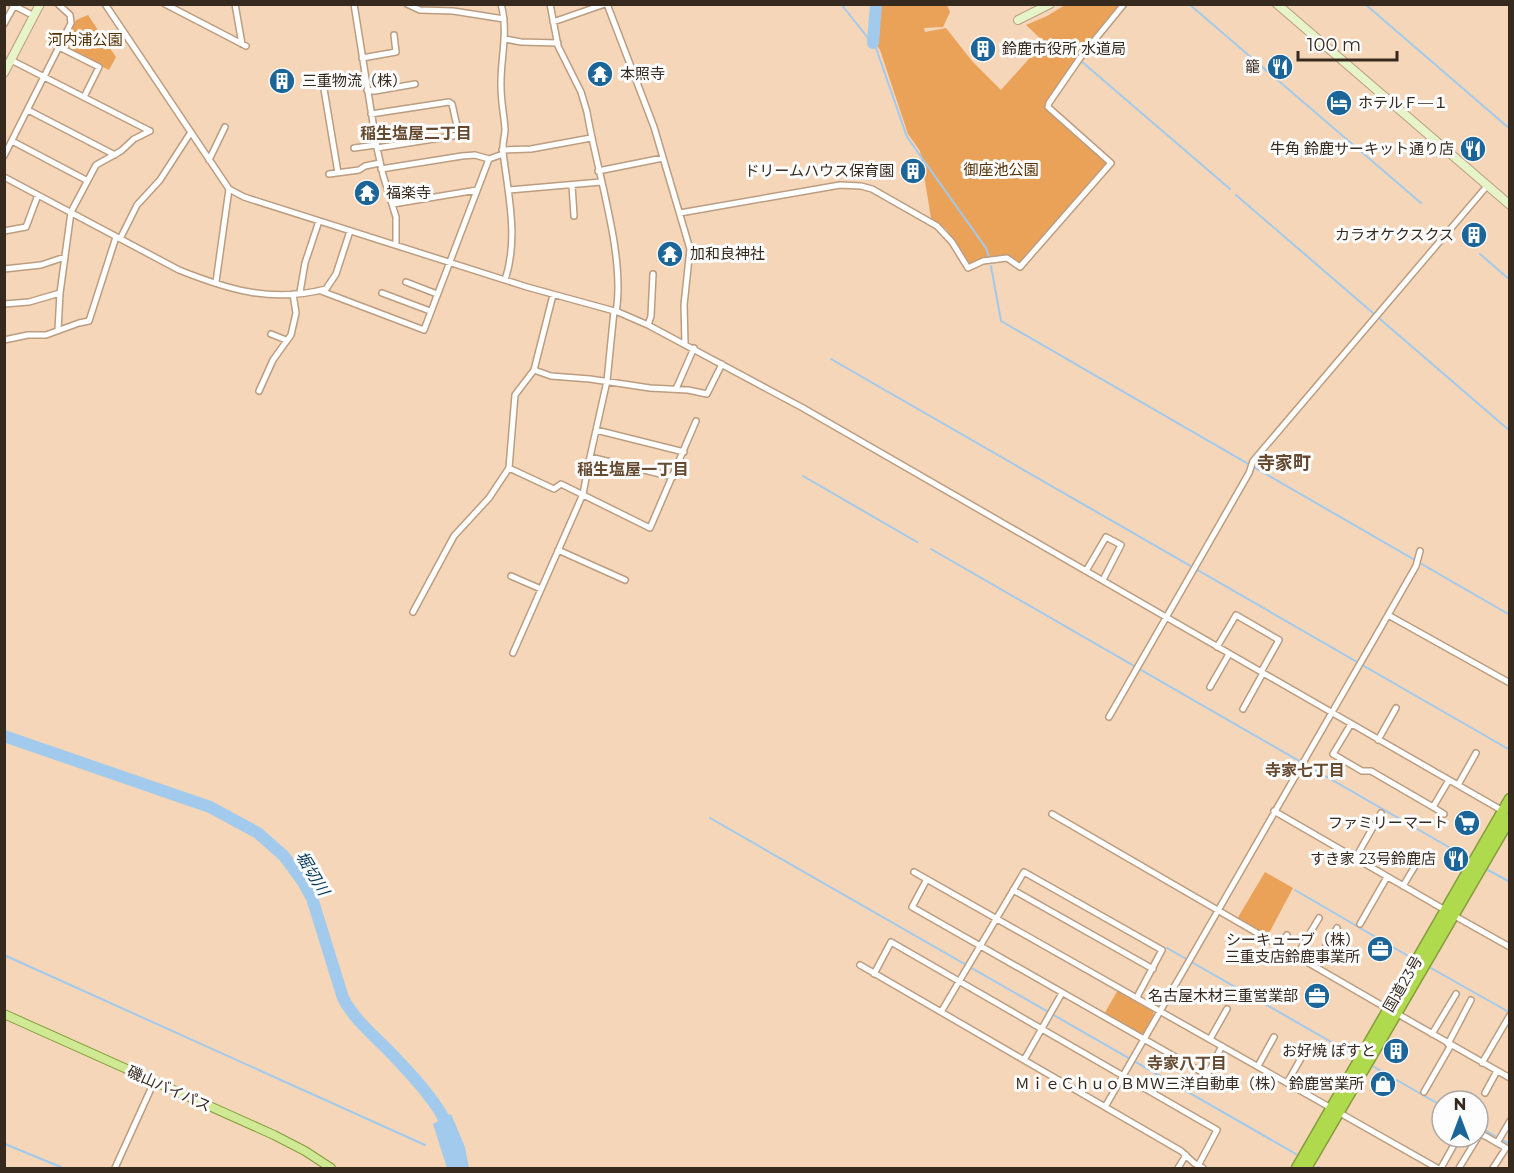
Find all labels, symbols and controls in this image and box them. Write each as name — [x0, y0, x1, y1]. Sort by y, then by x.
scale bar — [1298, 24, 1397, 62]
park label: 河内浦公園 — [47, 30, 123, 49]
building icon: 鈴鹿市役所 水道局 — [968, 34, 998, 64]
text: 100 m — [1307, 34, 1361, 56]
place label: 鈴鹿市役所 水道局 — [1002, 39, 1126, 58]
restaurant icon: 籠 — [1265, 52, 1295, 82]
place label: 籠 — [1245, 57, 1260, 76]
temple icon: 本照寺 — [585, 59, 615, 89]
place label: 本照寺 — [620, 64, 665, 83]
building icon: 三重物流（株） — [267, 66, 297, 96]
place label: 三重物流（株） — [302, 71, 407, 90]
hotel icon: ホテルＦ―１ — [1324, 88, 1354, 118]
place label: ホテルＦ―１ — [1358, 93, 1448, 112]
district label: 稲生塩屋二丁目 — [360, 124, 472, 143]
restaurant icon: 牛角 鈴鹿サーキット通り店 — [1458, 134, 1488, 164]
place label: 牛角 鈴鹿サーキット通り店 — [1270, 139, 1454, 158]
building icon: ドリームハウス保育園 — [898, 156, 928, 186]
park label: 御座池公園 — [963, 160, 1039, 179]
place label: ドリームハウス保育園 — [744, 161, 894, 180]
temple icon: 福楽寺 — [352, 178, 382, 208]
place label: 福楽寺 — [386, 183, 431, 202]
building icon: カラオケクスクス — [1459, 220, 1489, 250]
place label: カラオケクスクス — [1335, 225, 1454, 244]
temple icon: 加和良神社 — [655, 239, 685, 269]
place label: 加和良神社 — [690, 244, 765, 263]
district label: 寺家町 — [1257, 452, 1311, 474]
district label: 稲生塩屋一丁目 — [577, 460, 689, 479]
district label: 寺家七丁目 — [1265, 761, 1345, 780]
supermarket icon: ファミリーマート — [1452, 808, 1482, 838]
place label: ファミリーマート — [1328, 813, 1448, 832]
restaurant icon: すき家 23号鈴鹿店 — [1441, 844, 1471, 874]
water label: 堀切川 — [292, 848, 334, 900]
place label: すき家 23号鈴鹿店 — [1310, 849, 1436, 868]
place label: シーキューブ（株） 三重支店鈴鹿事業所 — [1225, 930, 1360, 966]
office icon: シーキューブ（株） 三重支店鈴鹿事業所 — [1365, 934, 1395, 964]
street label: 国道23号 — [1379, 952, 1426, 1015]
office icon: 名古屋木材三重営業部 — [1302, 981, 1332, 1011]
place label: 名古屋木材三重営業部 — [1148, 986, 1298, 1005]
building icon: お好焼 ぽすと — [1381, 1036, 1411, 1066]
place label: お好焼 ぽすと — [1282, 1041, 1376, 1060]
district label: 寺家八丁目 — [1147, 1054, 1227, 1073]
street label: 磯山バイパス — [124, 1062, 214, 1115]
shop icon: ＭｉｅＣｈｕｏＢＭＷ三洋自動車（株） 鈴鹿営業所 — [1368, 1069, 1398, 1099]
place label: ＭｉｅＣｈｕｏＢＭＷ三洋自動車（株） 鈴鹿営業所 — [1015, 1074, 1364, 1093]
north arrow — [1430, 1089, 1490, 1149]
text: N — [1454, 1095, 1466, 1114]

